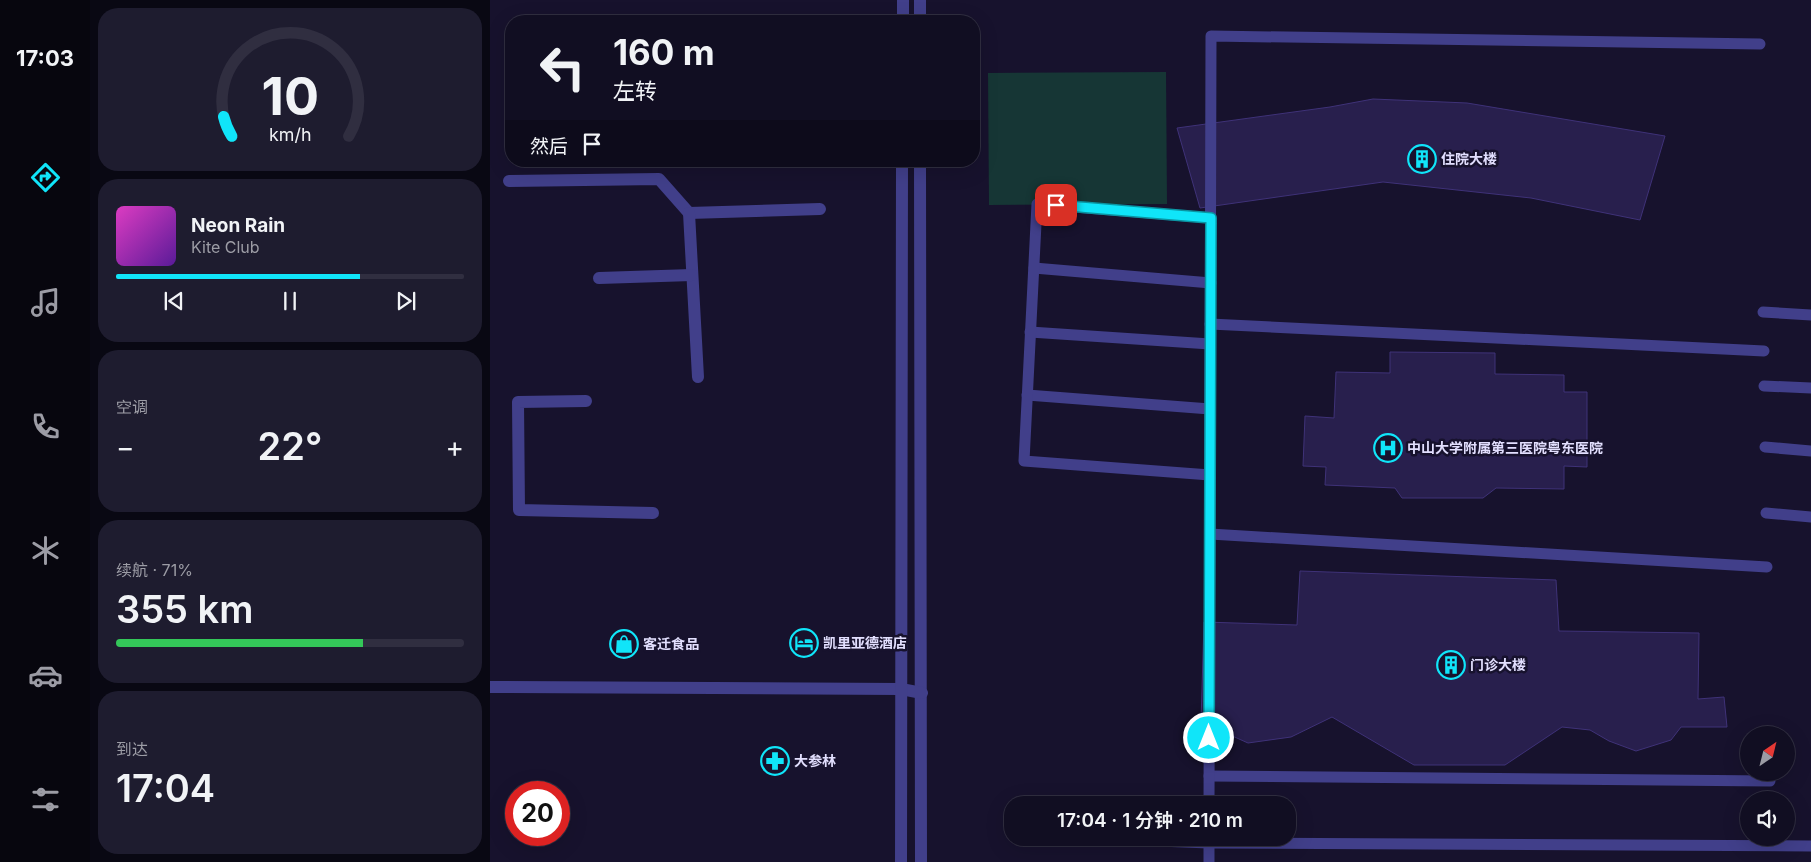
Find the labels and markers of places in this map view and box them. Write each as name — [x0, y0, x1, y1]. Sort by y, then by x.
building icon: 住院大楼 — [1407, 144, 1437, 174]
place label: 住院大楼 — [1441, 150, 1497, 167]
pin — [1035, 184, 1077, 226]
hospital icon: 中山大学附属第三医院粤东医院 — [1373, 433, 1403, 463]
place label: 中山大学附属第三医院粤东医院 — [1407, 439, 1603, 456]
hotel icon: 凯里亚德酒店 — [789, 628, 819, 658]
shop icon: 客迁食品 — [609, 629, 639, 659]
place label: 凯里亚德酒店 — [823, 634, 907, 651]
place label: 客迁食品 — [643, 635, 699, 652]
building icon: 门诊大楼 — [1436, 650, 1466, 680]
place label: 门诊大楼 — [1470, 656, 1526, 673]
pharmacy icon: 大参林 — [760, 746, 790, 776]
place label: 大参林 — [794, 752, 836, 769]

